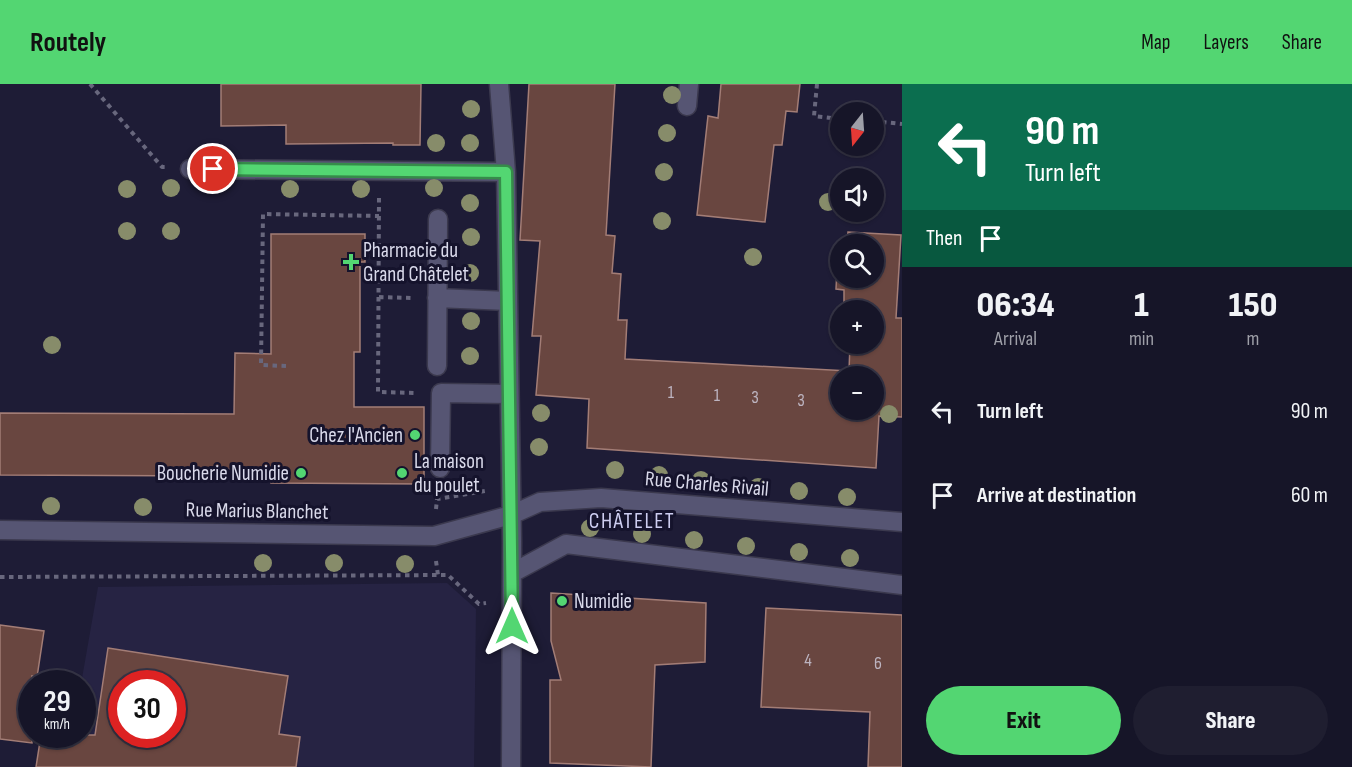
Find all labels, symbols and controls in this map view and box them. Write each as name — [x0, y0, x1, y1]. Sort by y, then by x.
text: Routely — [30, 26, 106, 59]
text: Map — [1141, 30, 1170, 55]
text: Layers — [1203, 30, 1249, 55]
text: Share — [1282, 30, 1322, 55]
north arrow — [830, 102, 884, 156]
map controls — [830, 102, 884, 420]
text: 90 m — [1025, 106, 1099, 157]
icon: left — [926, 108, 1004, 186]
pin — [187, 143, 238, 194]
icon: arrive — [196, 152, 229, 185]
text: Turn left — [1025, 157, 1101, 189]
button: sound — [830, 168, 884, 222]
icon: arrive — [974, 222, 1007, 255]
text: Then — [926, 225, 962, 252]
button: search — [830, 234, 884, 288]
place label: Pharmacie du Grand Châtelet — [363, 238, 469, 287]
marker: Pharmacie du Grand Châtelet — [344, 255, 358, 269]
text: 06:34 — [977, 284, 1054, 327]
text: 1 — [1134, 284, 1149, 327]
text: 150 — [1229, 284, 1277, 327]
button: + — [830, 300, 884, 354]
text: Arrival — [994, 327, 1037, 351]
text: min — [1129, 327, 1154, 351]
text: m — [1247, 327, 1259, 351]
button: − — [830, 366, 884, 420]
house number: 1 — [668, 382, 675, 403]
house number: 1 — [714, 385, 721, 406]
house number: 3 — [751, 387, 759, 408]
house number: 3 — [797, 390, 805, 411]
icon: left — [926, 395, 959, 428]
text: Turn left — [977, 398, 1043, 425]
text: 90 m — [1291, 398, 1328, 425]
place label: Chez l'Ancien — [309, 423, 403, 448]
marker: Chez l'Ancien — [408, 428, 422, 442]
place label: La maison du poulet — [414, 449, 484, 498]
place label: Boucherie Numidie — [157, 461, 289, 486]
marker: Boucherie Numidie — [294, 466, 308, 480]
marker: La maison du poulet — [395, 466, 409, 480]
street label: Rue Charles Rivail — [644, 466, 770, 502]
icon: arrive — [926, 479, 959, 512]
text: Arrive at destination — [977, 482, 1136, 509]
text: 60 m — [1291, 482, 1328, 509]
street label: Rue Marius Blanchet — [185, 497, 329, 525]
district label: CHÂTELET — [589, 508, 675, 535]
place label: Numidie — [574, 589, 632, 614]
position arrow — [480, 594, 544, 658]
marker: Numidie — [555, 594, 569, 608]
house number: 4 — [804, 650, 812, 671]
house number: 6 — [874, 653, 882, 674]
speed limit sign: 30 — [108, 670, 186, 748]
text: 29 — [43, 684, 71, 720]
button: Exit — [926, 686, 1121, 755]
button: Share — [1133, 686, 1328, 755]
text: km/h — [44, 715, 70, 734]

